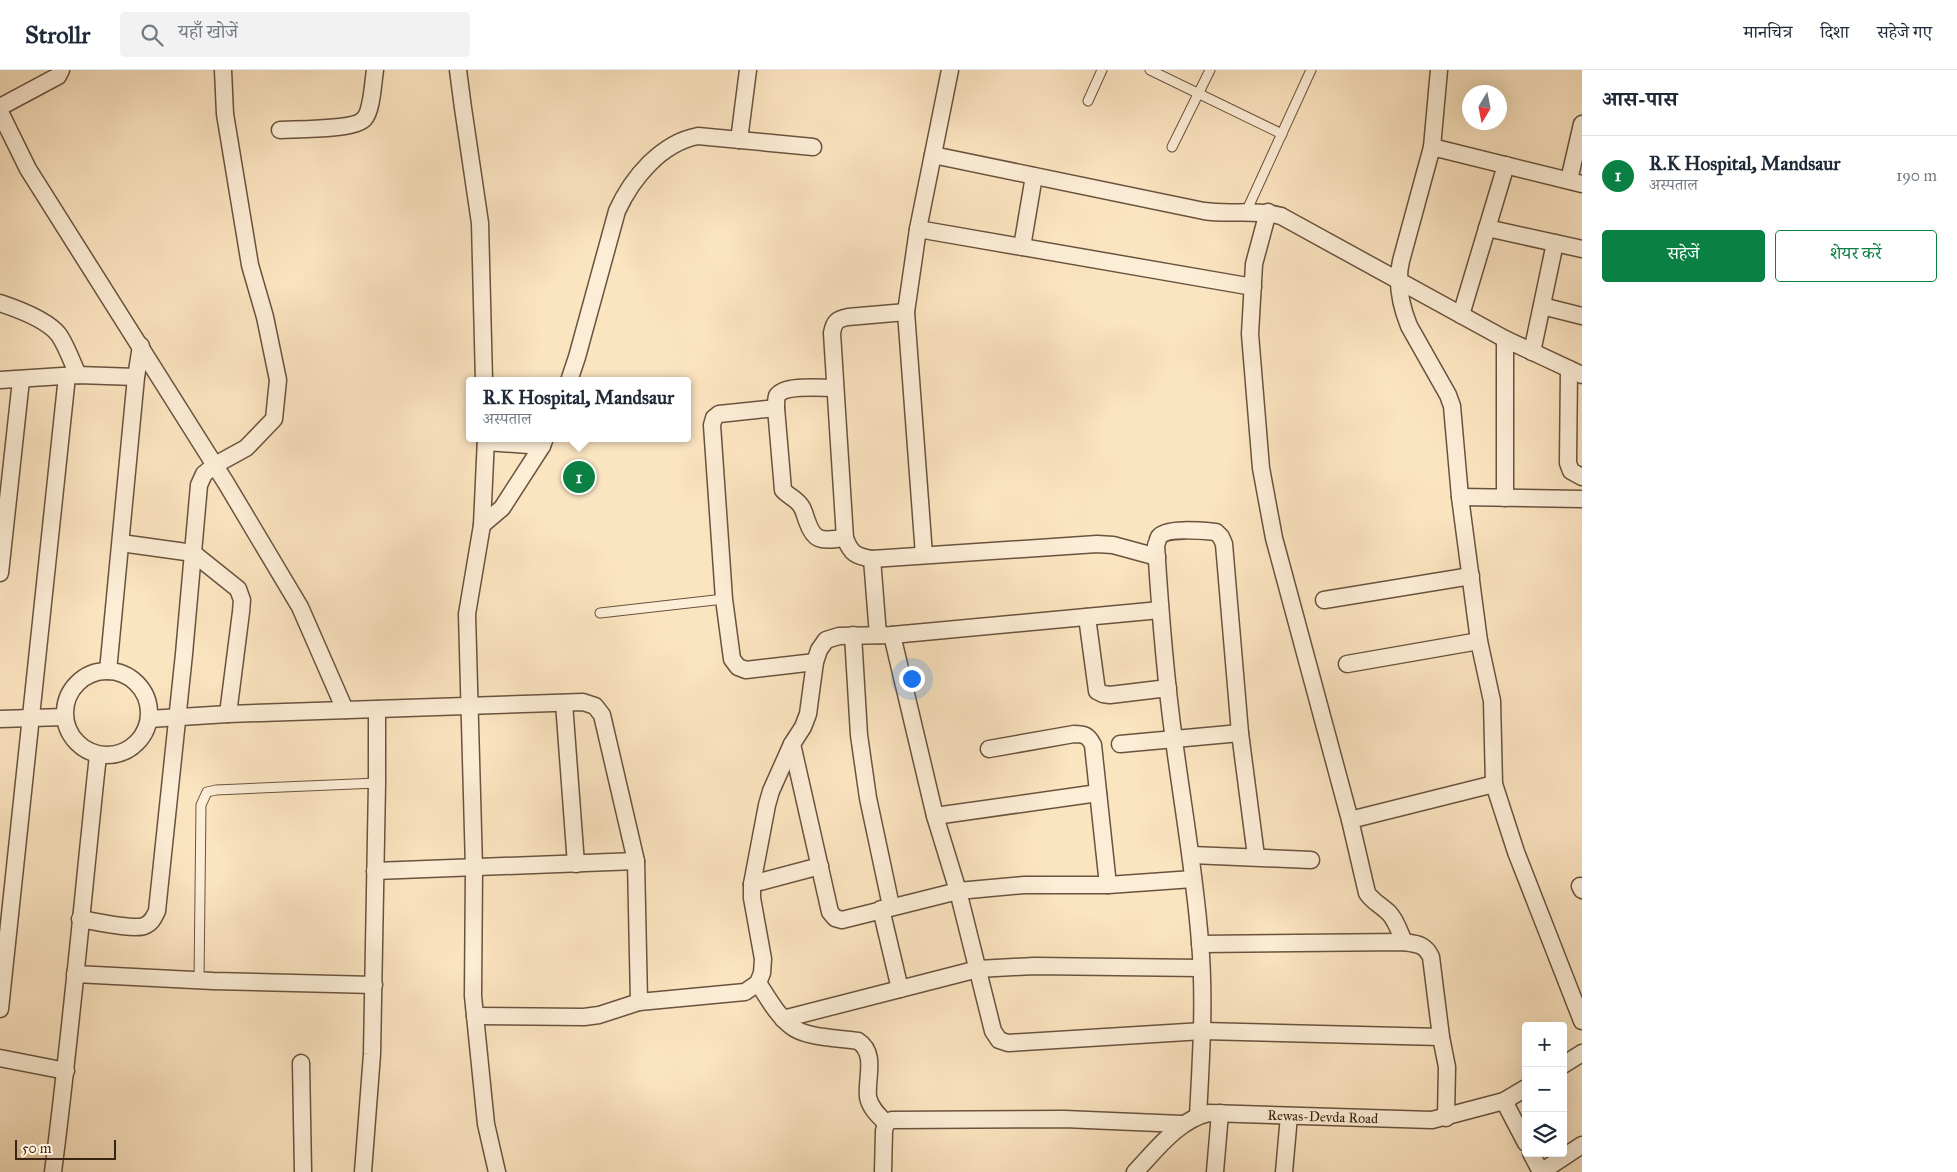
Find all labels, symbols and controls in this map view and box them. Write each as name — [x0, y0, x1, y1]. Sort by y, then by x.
search box — [120, 12, 470, 57]
text: Strollr — [25, 20, 90, 50]
text: यहाँ खोजें — [178, 20, 238, 43]
icon: search — [138, 21, 166, 49]
text: मानचित्र — [1744, 21, 1792, 43]
text: दिशा — [1820, 21, 1849, 43]
text: सहेजे गए — [1877, 21, 1932, 43]
north arrow — [1462, 85, 1507, 130]
text: आस-पास — [1602, 86, 1677, 112]
text: R.K Hospital, Mandsaur — [1649, 152, 1840, 175]
text: 1 — [1615, 166, 1621, 185]
text: 190 m — [1896, 166, 1937, 185]
text: अस्पताल — [1649, 175, 1698, 194]
button: सहेजें — [1602, 230, 1765, 282]
button: शेयर करें — [1775, 230, 1937, 282]
popup — [466, 377, 691, 442]
text: R.K Hospital, Mandsaur — [483, 386, 674, 409]
text: अस्पताल — [483, 409, 532, 428]
pin: 1 — [563, 458, 595, 496]
your location — [899, 666, 925, 692]
map controls — [1522, 1022, 1567, 1157]
button: + — [1522, 1022, 1567, 1067]
button: − — [1522, 1067, 1567, 1112]
street label: Rewas-Devda Road — [1267, 1107, 1378, 1127]
button: layers — [1522, 1112, 1567, 1157]
scale bar — [15, 1137, 116, 1160]
text: 50 m — [22, 1140, 51, 1157]

